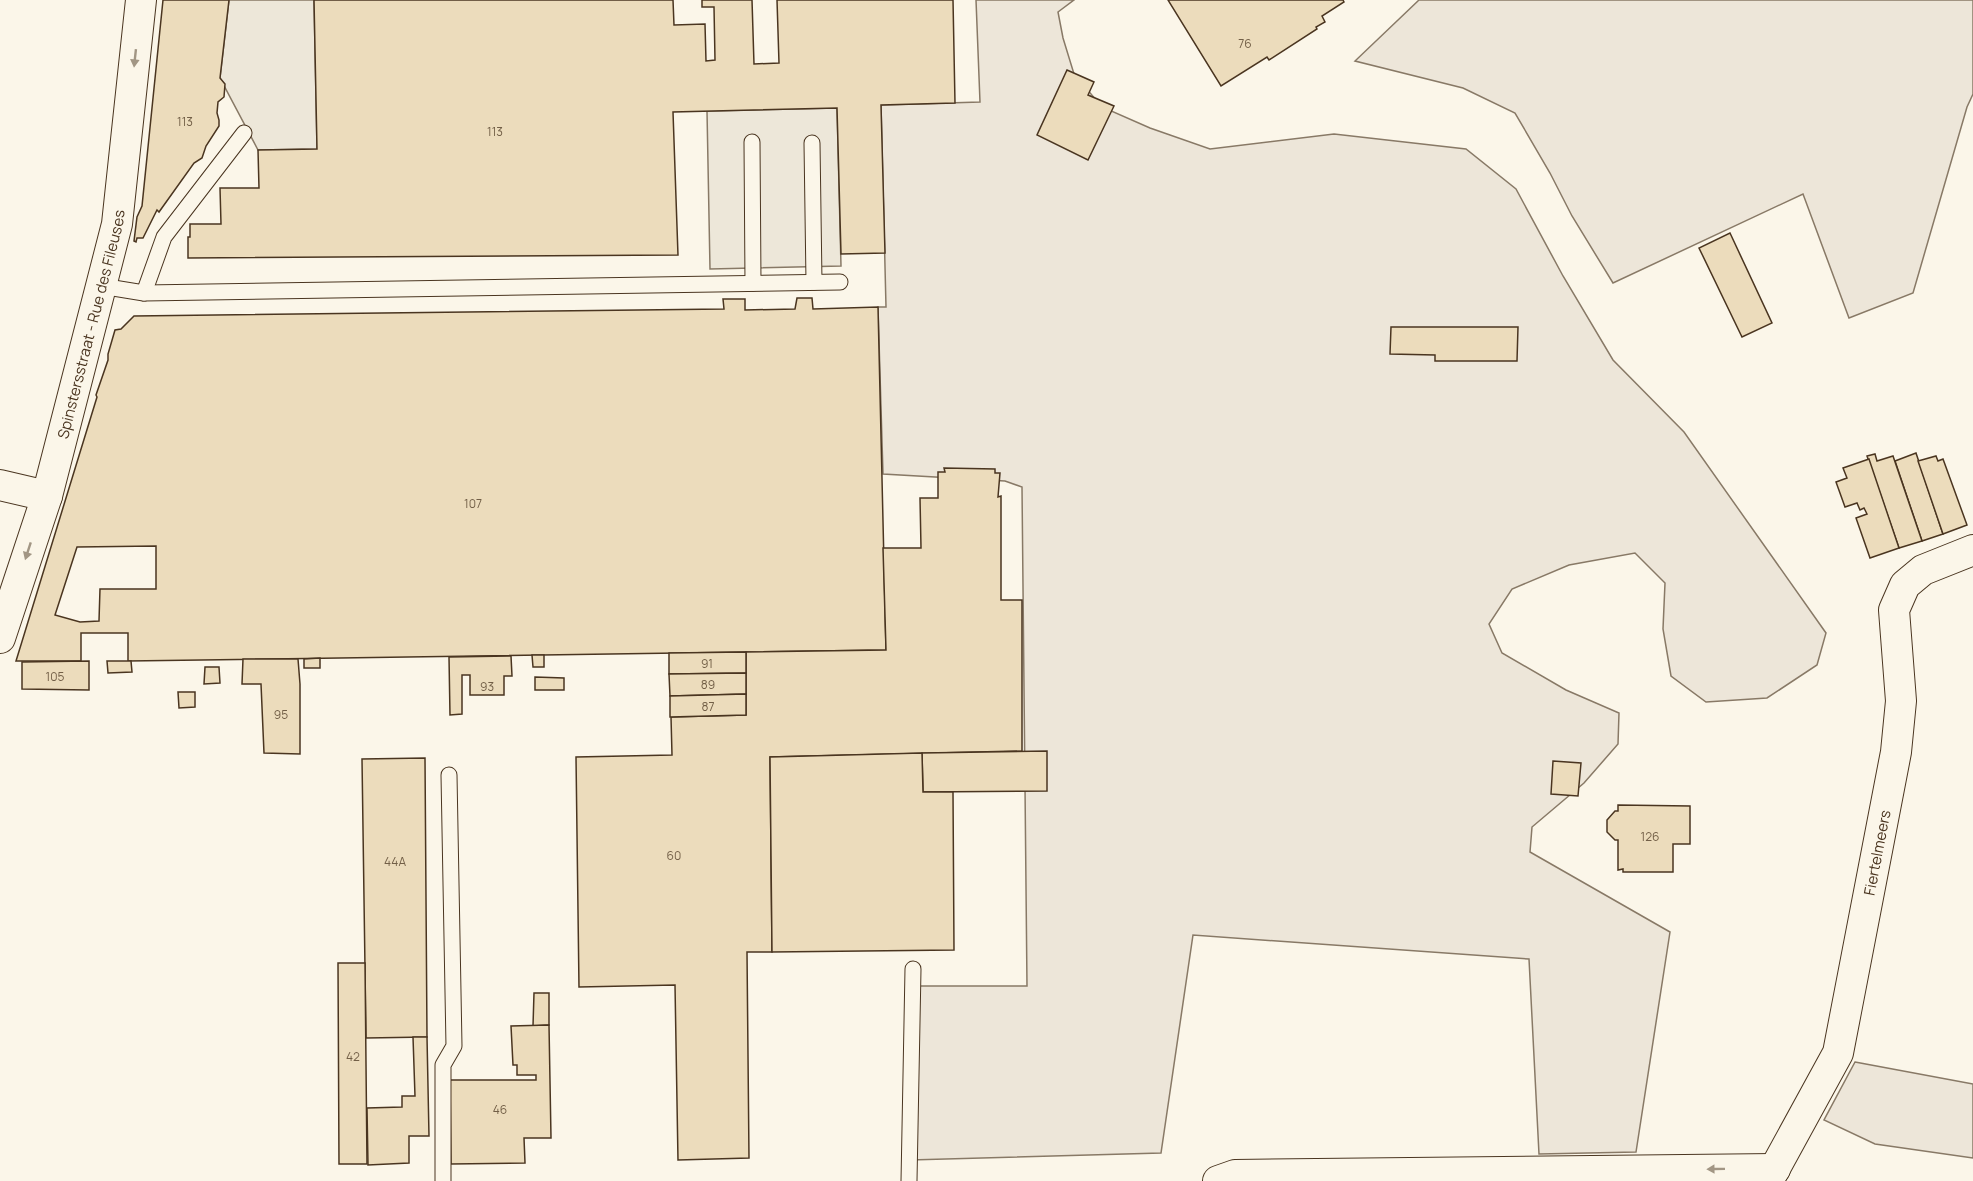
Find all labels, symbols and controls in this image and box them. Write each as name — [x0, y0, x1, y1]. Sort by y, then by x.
house number: 76 — [1238, 35, 1252, 52]
one-way arrow — [130, 49, 140, 68]
house number: 113 — [177, 113, 193, 130]
house number: 113 — [487, 123, 503, 140]
street label: Spinstersstraat - Rue des Fileuses — [52, 209, 129, 441]
house number: 107 — [464, 495, 482, 512]
one-way arrow — [23, 542, 33, 560]
house number: 91 — [701, 655, 713, 672]
house number: 105 — [46, 668, 65, 685]
house number: 89 — [701, 676, 715, 693]
house number: 93 — [480, 678, 494, 695]
house number: 87 — [702, 698, 715, 715]
house number: 95 — [274, 706, 288, 723]
street label: Fiertelmeers — [1858, 808, 1895, 897]
house number: 126 — [1641, 828, 1659, 845]
house number: 60 — [667, 847, 681, 864]
house number: 44A — [384, 853, 406, 870]
house number: 42 — [346, 1048, 360, 1065]
house number: 46 — [493, 1101, 507, 1118]
one-way arrow — [1707, 1165, 1726, 1174]

